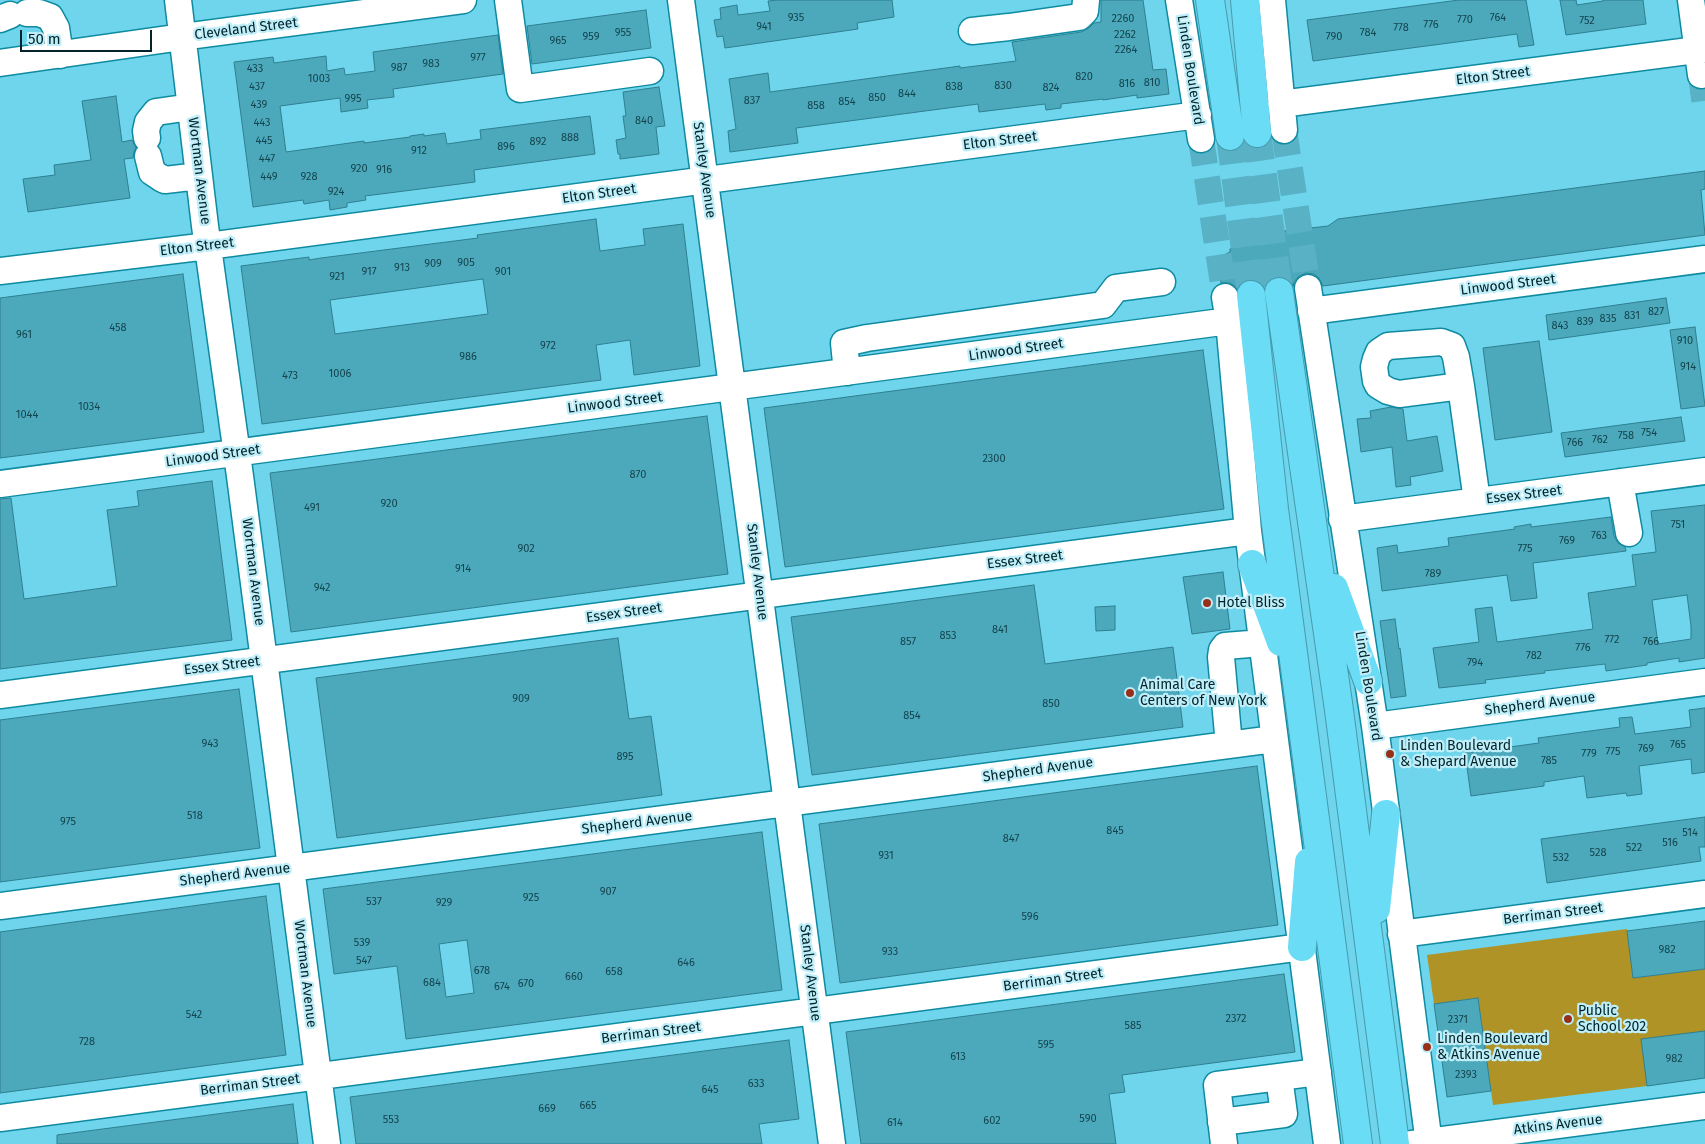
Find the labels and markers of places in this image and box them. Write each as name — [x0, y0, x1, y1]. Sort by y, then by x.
place label: Hotel Bliss — [1217, 595, 1284, 611]
marker: Hotel Bliss — [1201, 597, 1213, 609]
place label: Animal Care Centers of New York — [1140, 677, 1266, 710]
marker: Animal Care Centers of New York — [1124, 687, 1136, 699]
place label: Linden Boulevard & Shepard Avenue — [1400, 738, 1517, 770]
marker: Linden Boulevard & Shepard Avenue — [1384, 748, 1396, 760]
place label: Public School 202 — [1578, 1003, 1646, 1036]
marker: Public School 202 — [1562, 1013, 1574, 1025]
place label: Linden Boulevard & Atkins Avenue — [1437, 1031, 1548, 1064]
marker: Linden Boulevard & Atkins Avenue — [1421, 1041, 1433, 1053]

